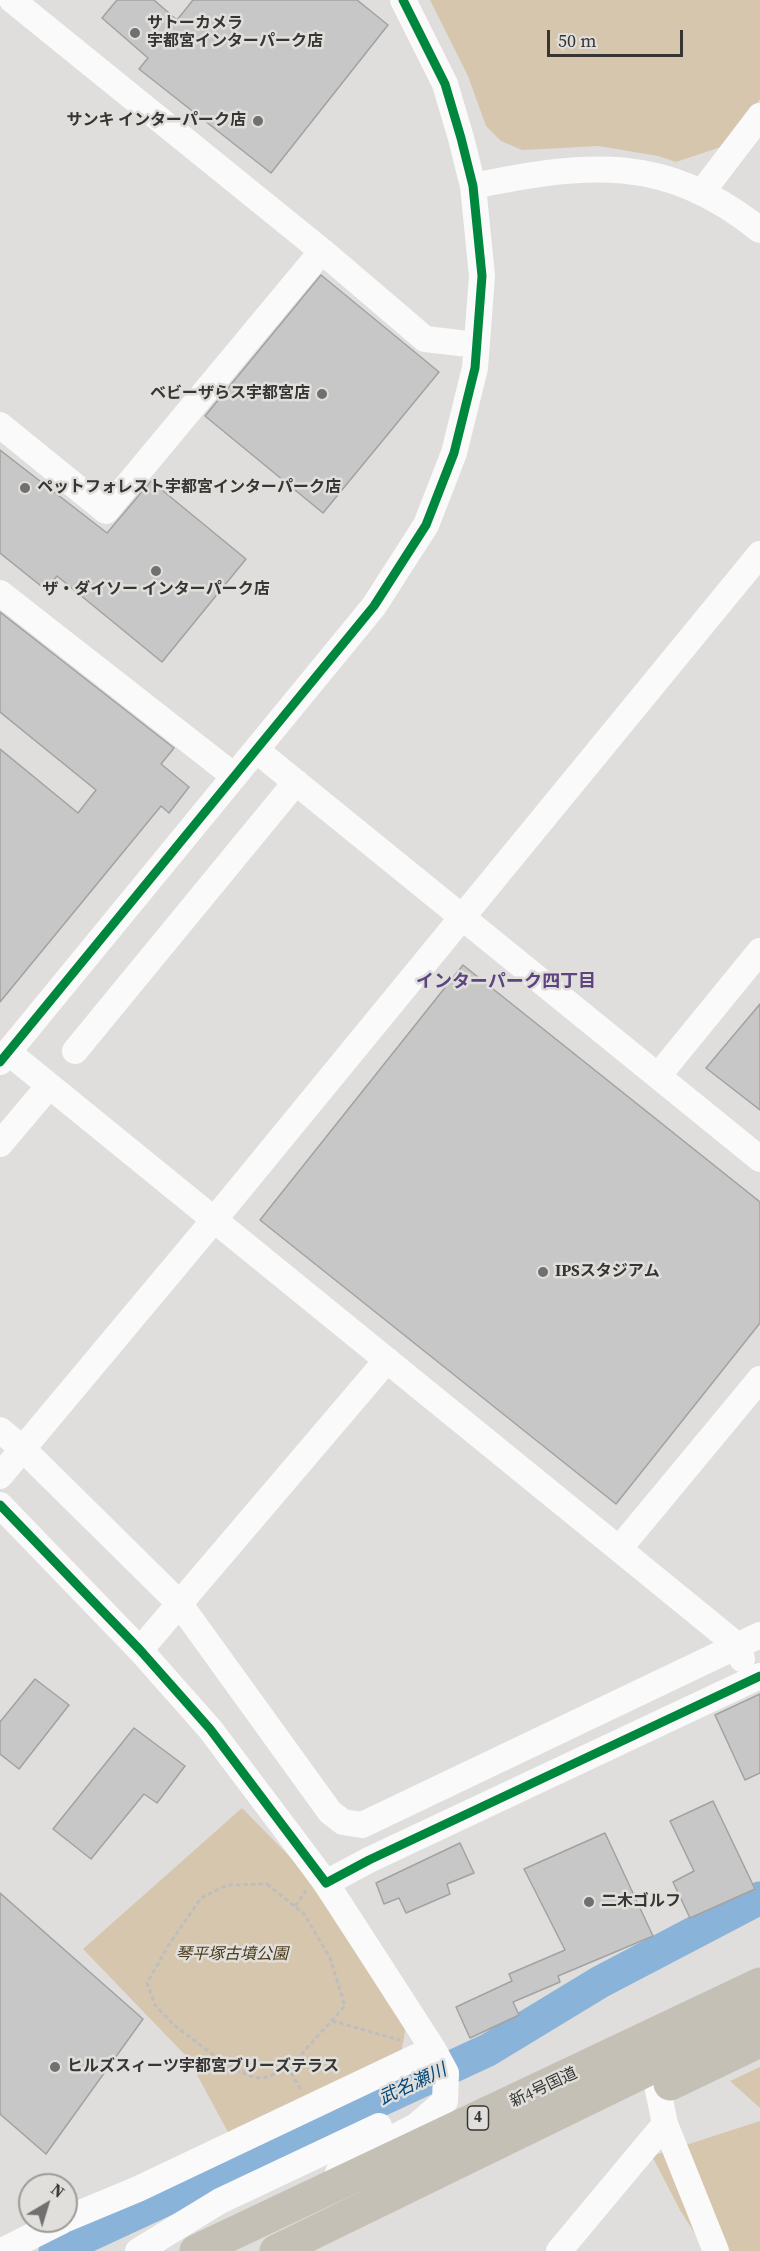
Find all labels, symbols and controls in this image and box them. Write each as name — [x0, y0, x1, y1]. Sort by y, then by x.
place label: サトーカメラ 宇都宮インターパーク店 — [147, 14, 323, 52]
scale bar — [550, 18, 686, 56]
marker: サトーカメラ 宇都宮インターパーク店 — [128, 26, 142, 40]
text: 50 m — [558, 28, 596, 53]
place label: サンキ インターパーク店 — [67, 111, 246, 131]
marker: サンキ インターパーク店 — [251, 114, 265, 128]
place label: ベビーザらス宇都宮店 — [150, 384, 310, 404]
marker: ベビーザらス宇都宮店 — [315, 387, 329, 401]
place label: ペットフォレスト宇都宮インターパーク店 — [37, 478, 341, 498]
marker: ペットフォレスト宇都宮インターパーク店 — [18, 481, 32, 495]
marker: ザ・ダイソー インターパーク店 — [149, 564, 163, 578]
place label: ザ・ダイソー インターパーク店 — [42, 580, 270, 600]
district label: インターパーク四丁目 — [416, 971, 596, 993]
place label: IPSスタジアム — [555, 1262, 660, 1282]
marker: IPSスタジアム — [536, 1265, 550, 1279]
place label: 二木ゴルフ — [601, 1892, 681, 1912]
marker: 二木ゴルフ — [582, 1895, 596, 1909]
park label: 琴平塚古墳公園 — [176, 1945, 288, 1965]
place label: ヒルズスィーツ宇都宮ブリーズテラス — [67, 2057, 339, 2077]
marker: ヒルズスィーツ宇都宮ブリーズテラス — [48, 2060, 62, 2074]
water label: 武名瀬川 — [376, 2060, 450, 2110]
street label: 新4号国道 — [507, 2064, 581, 2112]
road number: 4 — [468, 2106, 488, 2130]
north arrow — [18, 2173, 78, 2233]
text: N — [46, 2178, 69, 2203]

